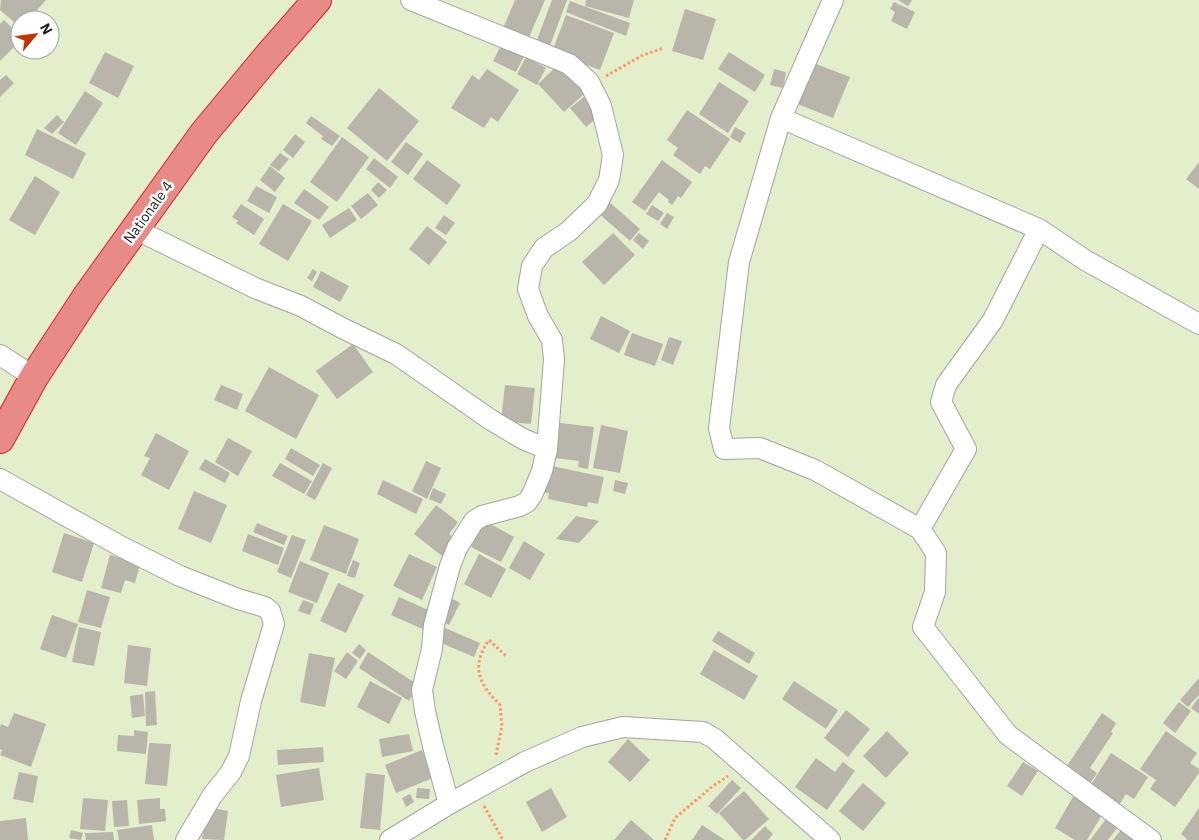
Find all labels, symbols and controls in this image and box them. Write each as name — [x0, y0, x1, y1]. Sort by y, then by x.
north arrow — [10, 10, 60, 60]
text: N — [36, 20, 57, 37]
street label: Nationale 4 — [119, 177, 177, 247]

